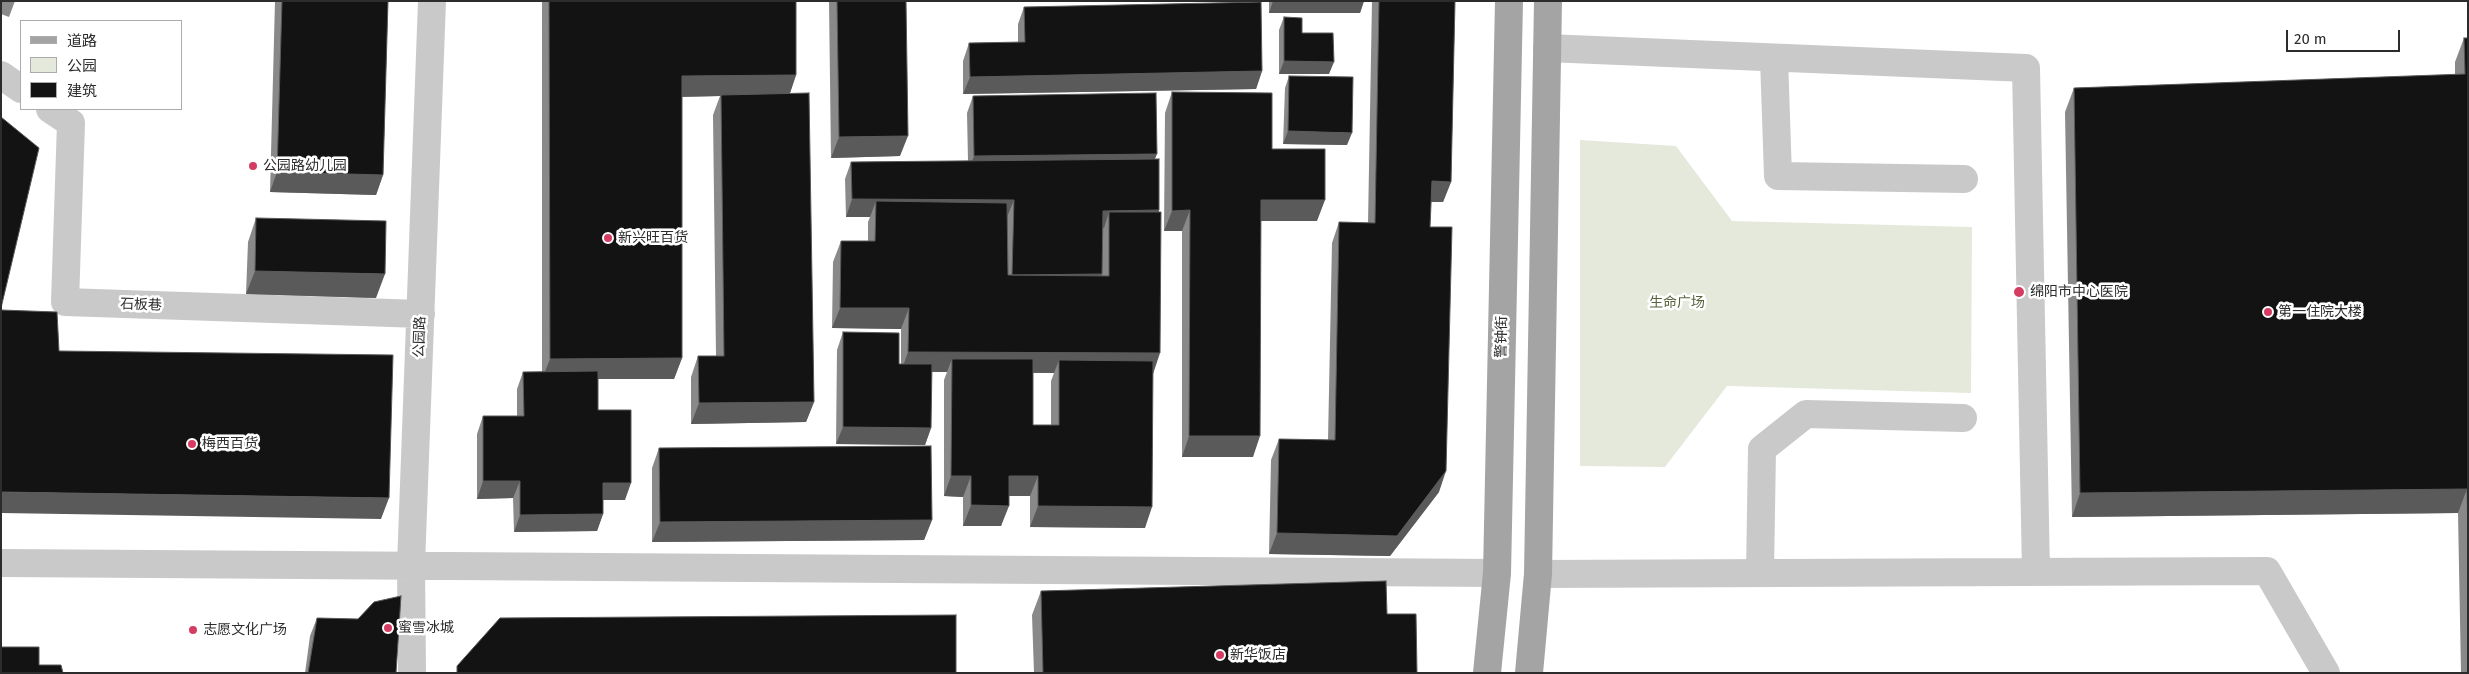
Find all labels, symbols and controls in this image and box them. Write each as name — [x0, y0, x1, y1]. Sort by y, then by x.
legend — [20, 20, 182, 110]
scale bar — [2289, 20, 2403, 52]
text: 20 m — [2294, 30, 2327, 48]
text: 道路 — [67, 32, 97, 50]
text: 公园 — [67, 57, 97, 75]
text: 建筑 — [67, 82, 97, 100]
place label: 公园路幼儿园 — [263, 158, 347, 174]
marker: 公园路幼儿园 — [247, 160, 259, 172]
place label: 新兴旺百货 — [618, 230, 688, 246]
marker: 新兴旺百货 — [602, 232, 614, 244]
place label: 绵阳市中心医院 — [2030, 284, 2128, 300]
marker: 绵阳市中心医院 — [2012, 285, 2026, 299]
park label: 生命广场 — [1649, 295, 1705, 311]
street label: 石板巷 — [120, 296, 162, 314]
place label: 第一住院大楼 — [2278, 304, 2362, 320]
marker: 第一住院大楼 — [2262, 306, 2274, 318]
street label: 公园路 — [411, 316, 429, 358]
street label: 警钟街 — [1493, 316, 1511, 358]
place label: 梅西百货 — [202, 436, 258, 452]
marker: 梅西百货 — [186, 438, 198, 450]
place label: 蜜雪冰城 — [398, 620, 454, 636]
place label: 志愿文化广场 — [203, 622, 287, 638]
marker: 蜜雪冰城 — [382, 622, 394, 634]
marker: 志愿文化广场 — [187, 624, 199, 636]
place label: 新华饭店 — [1230, 647, 1286, 663]
marker: 新华饭店 — [1214, 649, 1226, 661]

